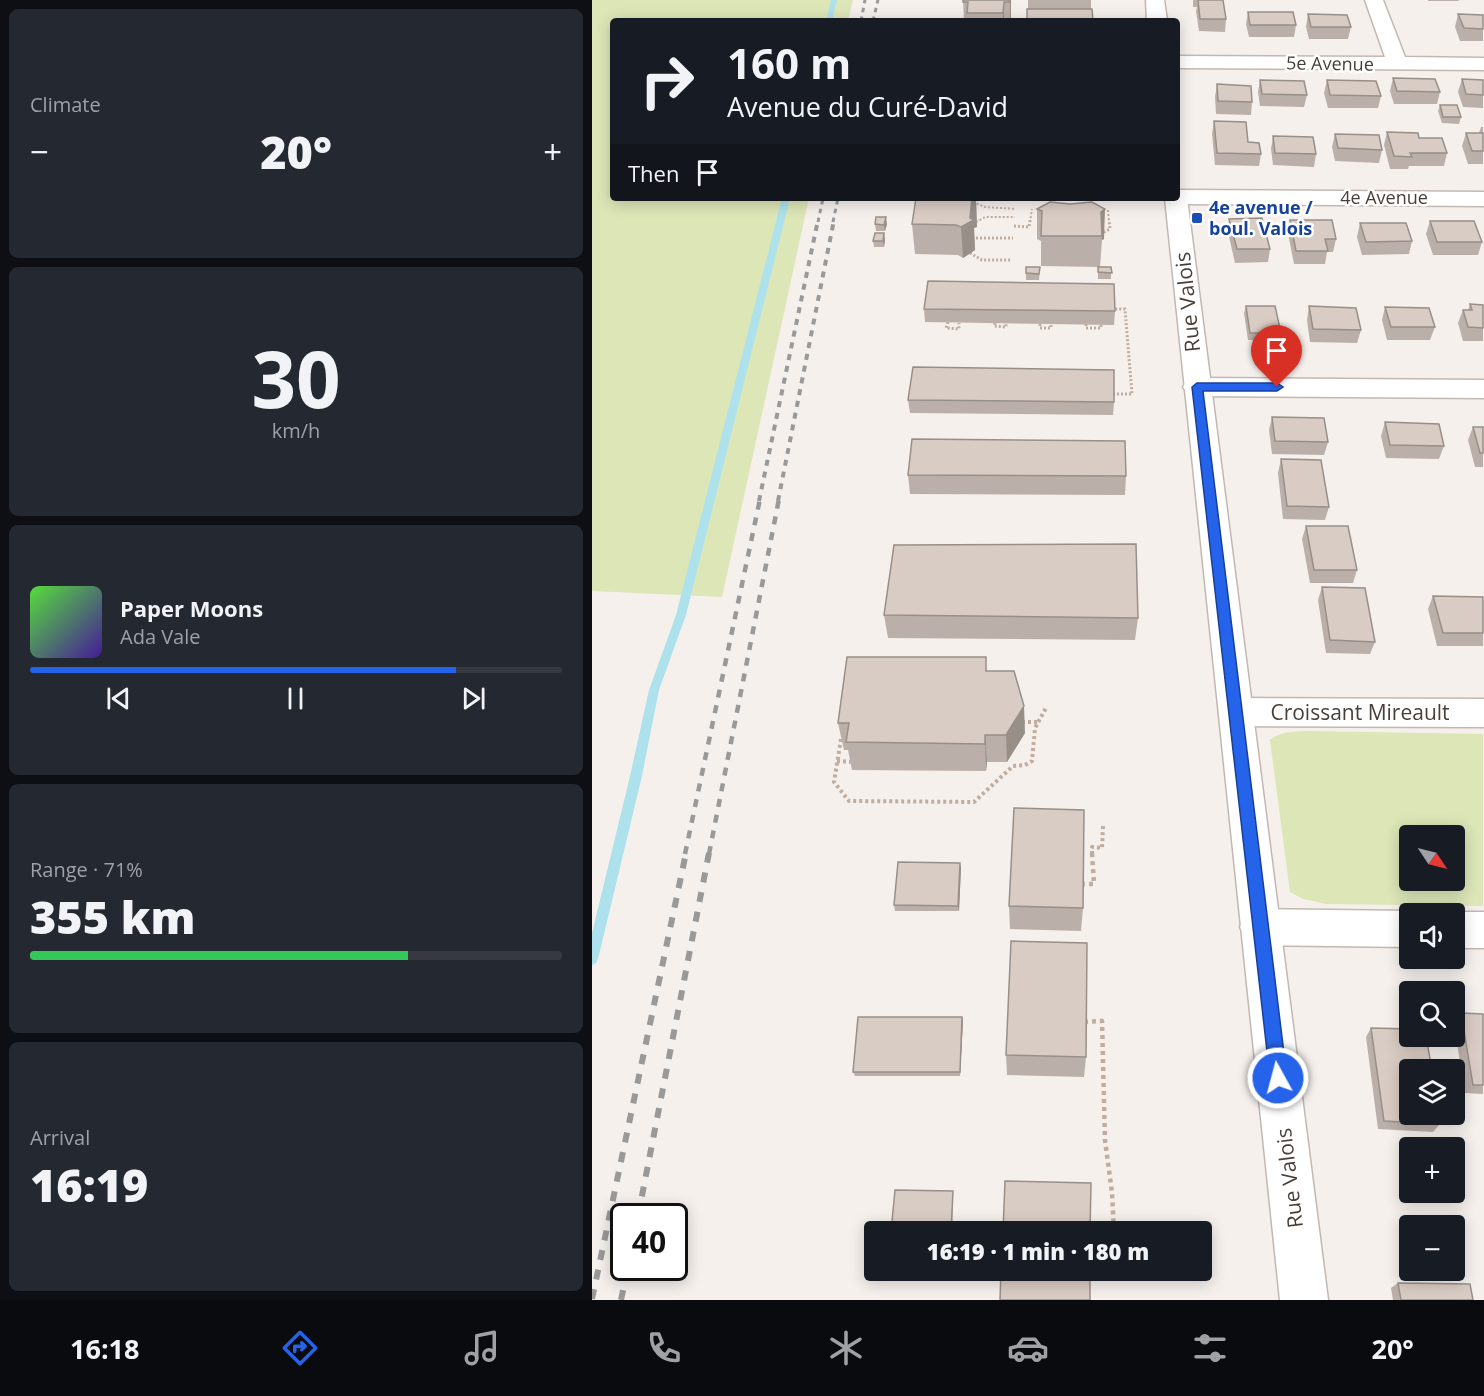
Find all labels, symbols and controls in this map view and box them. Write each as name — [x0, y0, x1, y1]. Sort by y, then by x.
text: 160 m — [727, 34, 851, 91]
icon: right — [628, 42, 706, 120]
street label: 5e Avenue — [1286, 50, 1374, 76]
text: Avenue du Curé-David — [727, 88, 1008, 125]
text: Climate — [30, 91, 101, 118]
text: 20° — [260, 121, 332, 182]
text: − — [30, 129, 49, 174]
text: + — [543, 129, 562, 174]
icon: arrive — [691, 156, 724, 189]
text: Then — [628, 158, 679, 188]
street label: 4e Avenue — [1340, 185, 1428, 209]
place label: 4e avenue / boul. Valois — [1209, 195, 1313, 240]
marker: 4e avenue / boul. Valois — [1190, 211, 1204, 225]
street label: Rue Valois — [1168, 251, 1206, 354]
text: 30 — [251, 325, 341, 431]
pin — [1251, 325, 1302, 387]
icon: arrive — [1260, 334, 1293, 367]
text: km/h — [272, 417, 320, 444]
text: Paper Moons — [120, 593, 263, 623]
text: Ada Vale — [120, 623, 201, 650]
icon: previous — [102, 682, 135, 715]
icon: pause — [279, 682, 312, 715]
icon: next — [457, 682, 490, 715]
street label: Croissant Mireault — [1270, 698, 1450, 726]
north arrow — [1399, 825, 1465, 891]
map controls — [1399, 825, 1465, 1281]
text: Range · 71% — [30, 856, 143, 883]
text: 355 km — [30, 886, 195, 947]
button: sound — [1399, 903, 1465, 969]
button: search — [1399, 981, 1465, 1047]
position arrow — [1246, 1046, 1310, 1110]
button: layers — [1399, 1059, 1465, 1125]
text: Arrival — [30, 1124, 90, 1151]
street label: Rue Valois — [1269, 1127, 1309, 1230]
button: + — [1399, 1137, 1465, 1203]
text: 16:19 — [30, 1154, 148, 1215]
speed limit sign: 40 — [610, 1203, 688, 1281]
button: − — [1399, 1215, 1465, 1281]
text: 16:19 · 1 min · 180 m — [927, 1236, 1149, 1266]
icon: directions — [279, 1327, 321, 1369]
icon: music — [461, 1327, 503, 1369]
icon: phone — [643, 1327, 685, 1369]
icon: climate — [825, 1327, 867, 1369]
icon: car — [1007, 1327, 1049, 1369]
icon: filters — [1189, 1327, 1231, 1369]
text: 16:18 — [70, 1330, 139, 1367]
text: 20° — [1371, 1330, 1414, 1367]

